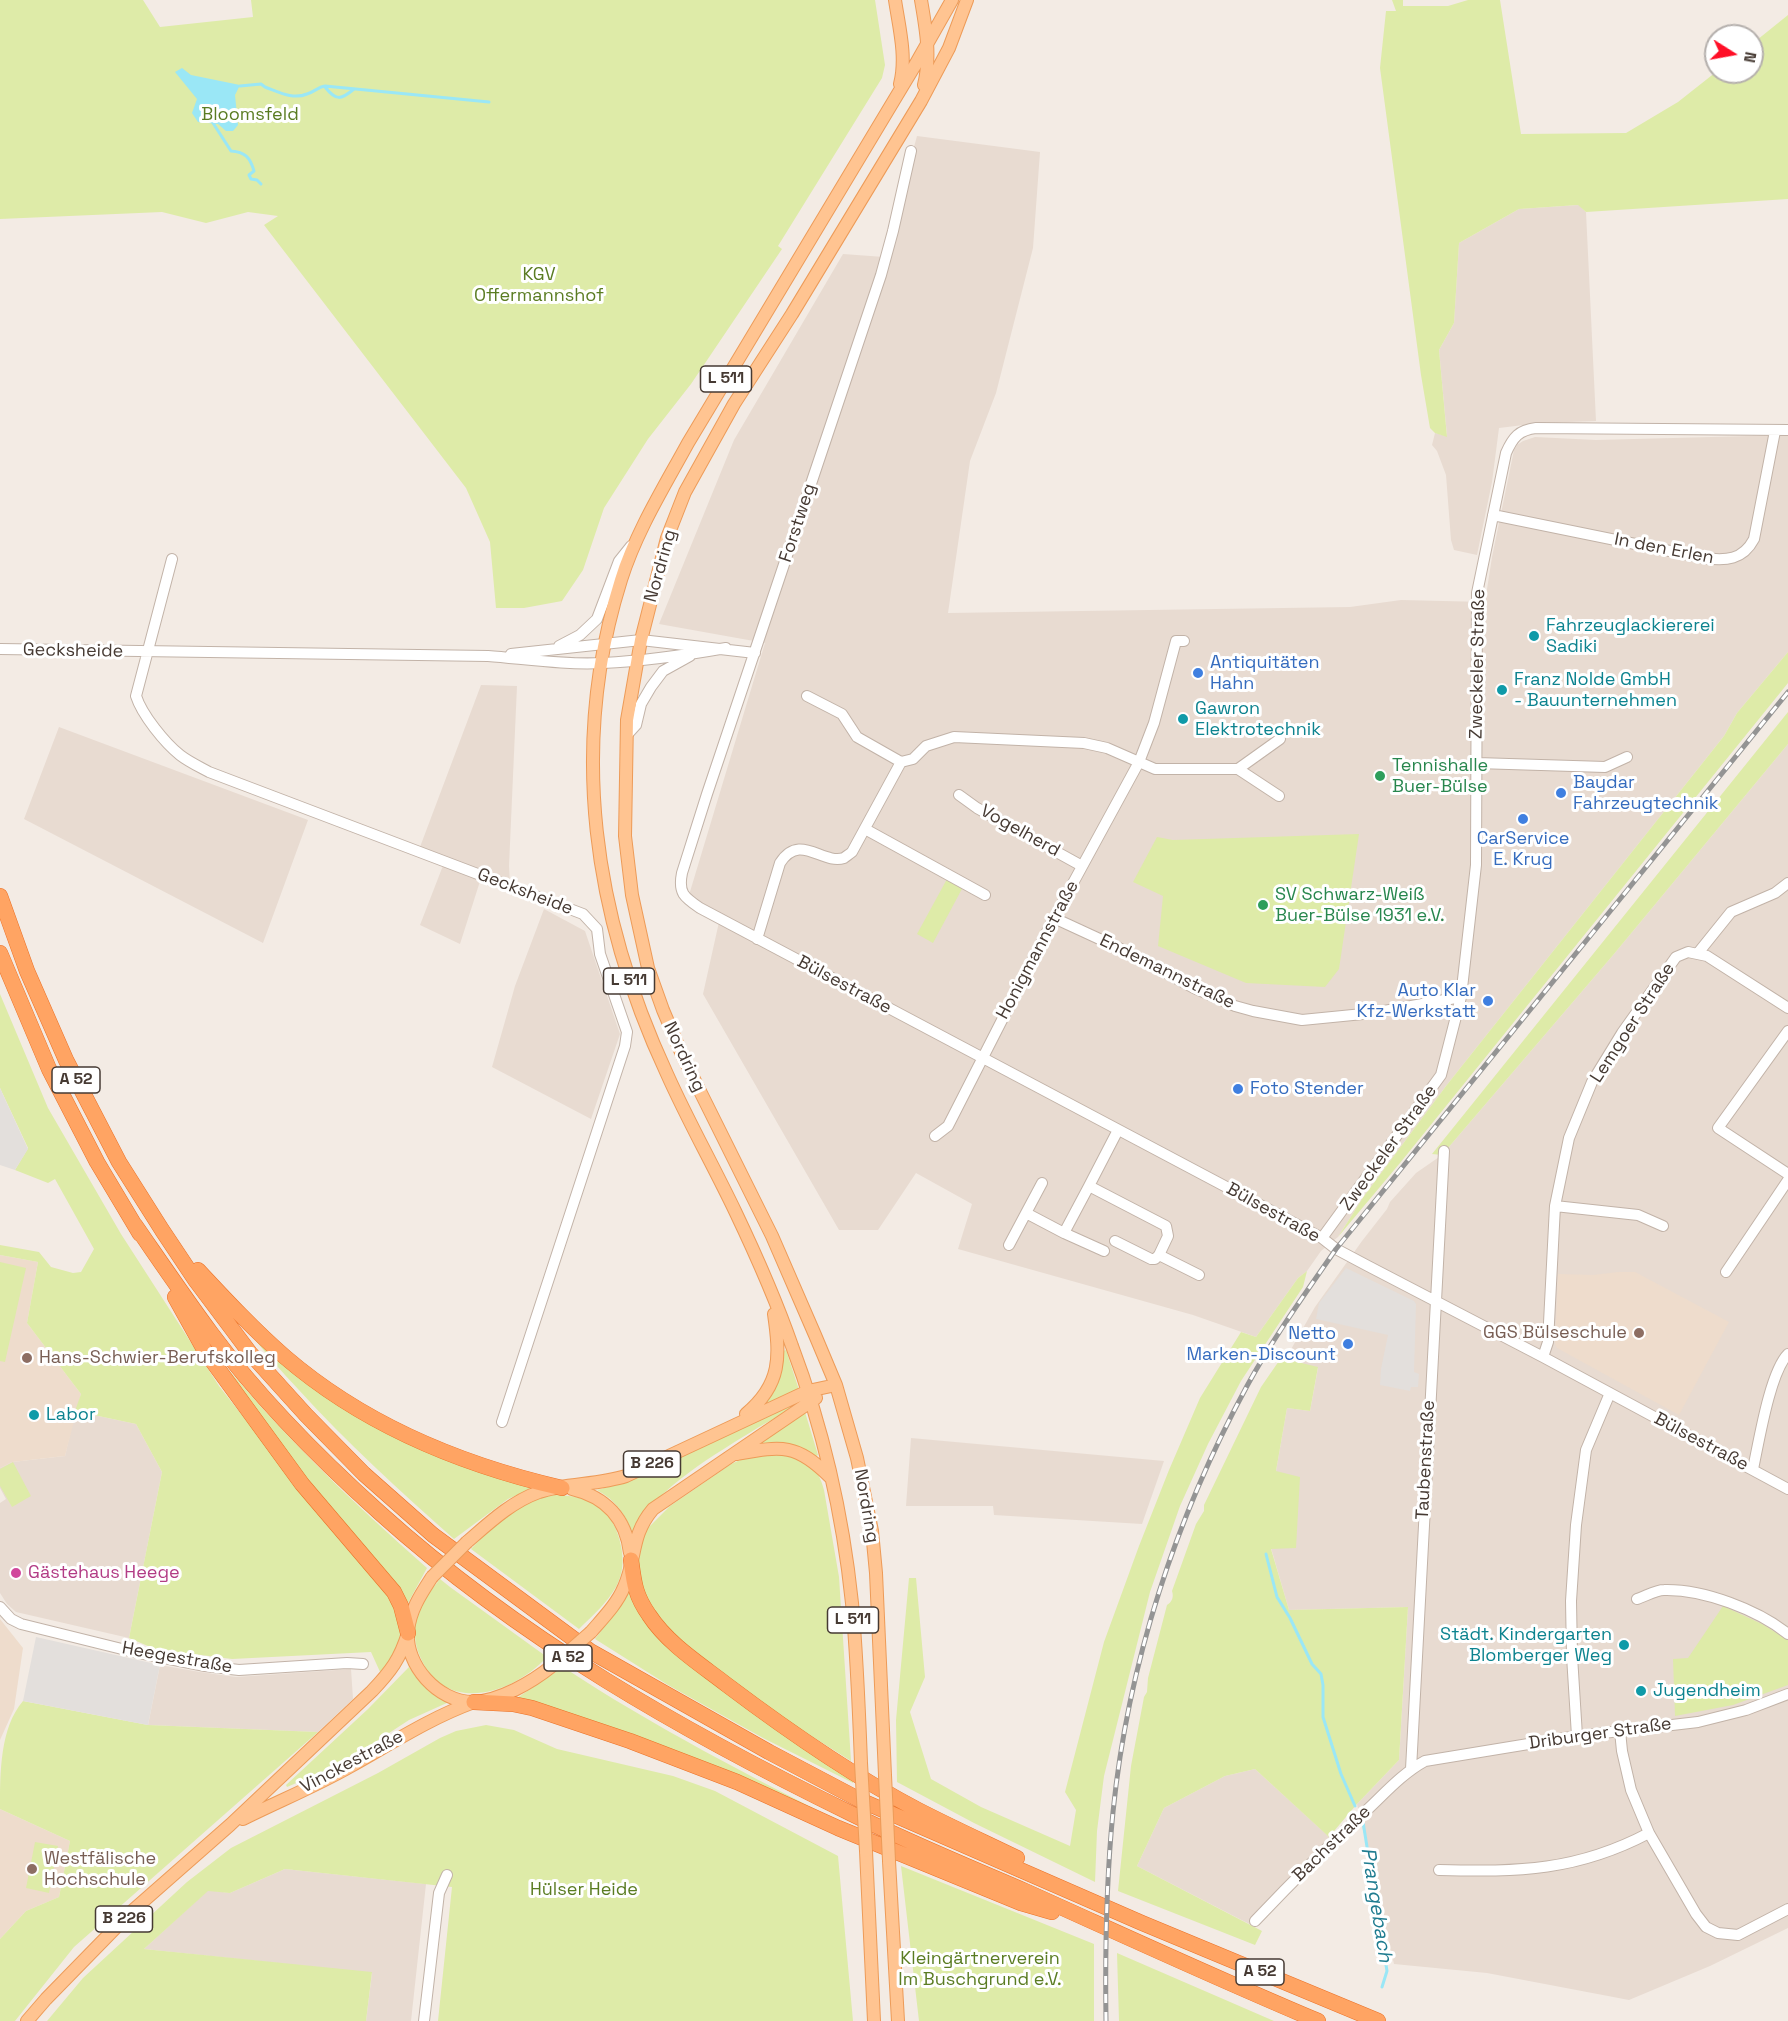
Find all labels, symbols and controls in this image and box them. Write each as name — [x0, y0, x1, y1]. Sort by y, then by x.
north arrow — [1704, 24, 1764, 84]
text: N — [1739, 50, 1762, 64]
park label: Bloomsfeld — [201, 104, 299, 126]
park label: KGV Offermannshof — [474, 264, 604, 306]
road number: L 511 — [700, 366, 752, 392]
street label: Forstweg — [775, 481, 821, 565]
street label: Nordring — [640, 527, 682, 605]
street label: In den Erlen — [1612, 529, 1716, 569]
street label: Zweckeler Straße — [1466, 589, 1490, 739]
place label: Fahrzeuglackiererei Sadiki — [1546, 615, 1715, 658]
marker: Fahrzeuglackiererei Sadiki — [1527, 629, 1541, 643]
street label: Gecksheide — [23, 639, 123, 663]
place label: Antiquitäten Hahn — [1210, 652, 1319, 694]
marker: Antiquitäten Hahn — [1191, 666, 1205, 680]
place label: Franz Nolde GmbH - Bauunternehmen — [1514, 669, 1677, 712]
marker: Franz Nolde GmbH - Bauunternehmen — [1495, 683, 1509, 697]
place label: Gawron Elektrotechnik — [1195, 698, 1321, 740]
marker: Gawron Elektrotechnik — [1176, 712, 1190, 726]
place label: Tennishalle Buer-Bülse — [1392, 755, 1488, 798]
marker: Tennishalle Buer-Bülse — [1373, 769, 1387, 783]
place label: Baydar Fahrzeugtechnik — [1573, 772, 1719, 814]
marker: Baydar Fahrzeugtechnik — [1554, 786, 1568, 800]
street label: Vogelherd — [976, 800, 1064, 862]
marker: CarService E. Krug — [1516, 812, 1530, 826]
place label: CarService E. Krug — [1477, 828, 1569, 870]
street label: Gecksheide — [474, 864, 576, 920]
street label: Honigmannstraße — [992, 877, 1084, 1023]
place label: SV Schwarz-Weiß Buer-Bülse 1931 e.V. — [1275, 884, 1445, 926]
marker: SV Schwarz-Weiß Buer-Bülse 1931 e.V. — [1256, 898, 1270, 912]
street label: Endemannstraße — [1096, 930, 1238, 1014]
street label: Bülsestraße — [793, 951, 895, 1019]
street label: Lemgoer Straße — [1586, 959, 1680, 1087]
road number: L 511 — [604, 968, 654, 994]
place label: Auto Klar Kfz-Werkstatt — [1356, 980, 1476, 1022]
marker: Auto Klar Kfz-Werkstatt — [1481, 994, 1495, 1008]
street label: Nordring — [658, 1018, 710, 1096]
road number: A 52 — [52, 1067, 100, 1093]
place label: Foto Stender — [1250, 1078, 1364, 1100]
street label: Zweckeler Straße — [1336, 1081, 1442, 1215]
marker: Foto Stender — [1231, 1082, 1245, 1096]
street label: Bülsestraße — [1222, 1178, 1324, 1248]
place label: GGS Bülseschule — [1483, 1322, 1627, 1344]
place label: Netto Marken-Discount — [1186, 1323, 1336, 1366]
marker: GGS Bülseschule — [1632, 1326, 1646, 1340]
marker: Netto Marken-Discount — [1341, 1337, 1355, 1351]
place label: Hans-Schwier-Berufskolleg — [39, 1347, 276, 1369]
marker: Hans-Schwier-Berufskolleg — [20, 1351, 34, 1365]
street label: Taubenstraße — [1412, 1400, 1440, 1520]
place label: Labor — [46, 1404, 96, 1426]
marker: Labor — [27, 1408, 41, 1422]
street label: Bülsestraße — [1650, 1408, 1752, 1476]
road number: B 226 — [624, 1451, 680, 1477]
street label: Nordring — [849, 1467, 883, 1545]
place label: Gästehaus Heege — [28, 1562, 180, 1584]
marker: Gästehaus Heege — [9, 1566, 23, 1580]
road number: L 511 — [828, 1607, 878, 1633]
place label: Städt. Kindergarten Blomberger Weg — [1440, 1624, 1612, 1666]
street label: Heegestraße — [120, 1638, 234, 1678]
marker: Städt. Kindergarten Blomberger Weg — [1617, 1638, 1631, 1652]
road number: A 52 — [544, 1645, 592, 1671]
place label: Jugendheim — [1653, 1680, 1761, 1702]
marker: Jugendheim — [1634, 1684, 1648, 1698]
street label: Driburger Straße — [1527, 1713, 1673, 1755]
street label: Vinckestraße — [297, 1726, 407, 1798]
street label: Bachstraße — [1288, 1801, 1376, 1887]
water label: Prangebach — [1355, 1846, 1397, 1964]
place label: Westfälische Hochschule — [44, 1848, 156, 1890]
marker: Westfälische Hochschule — [25, 1862, 39, 1876]
park label: Hülser Heide — [530, 1879, 638, 1901]
road number: B 226 — [96, 1906, 152, 1932]
park label: Kleingärtnerverein Im Buschgrund e.V. — [898, 1948, 1062, 1990]
road number: A 52 — [1236, 1959, 1284, 1985]

